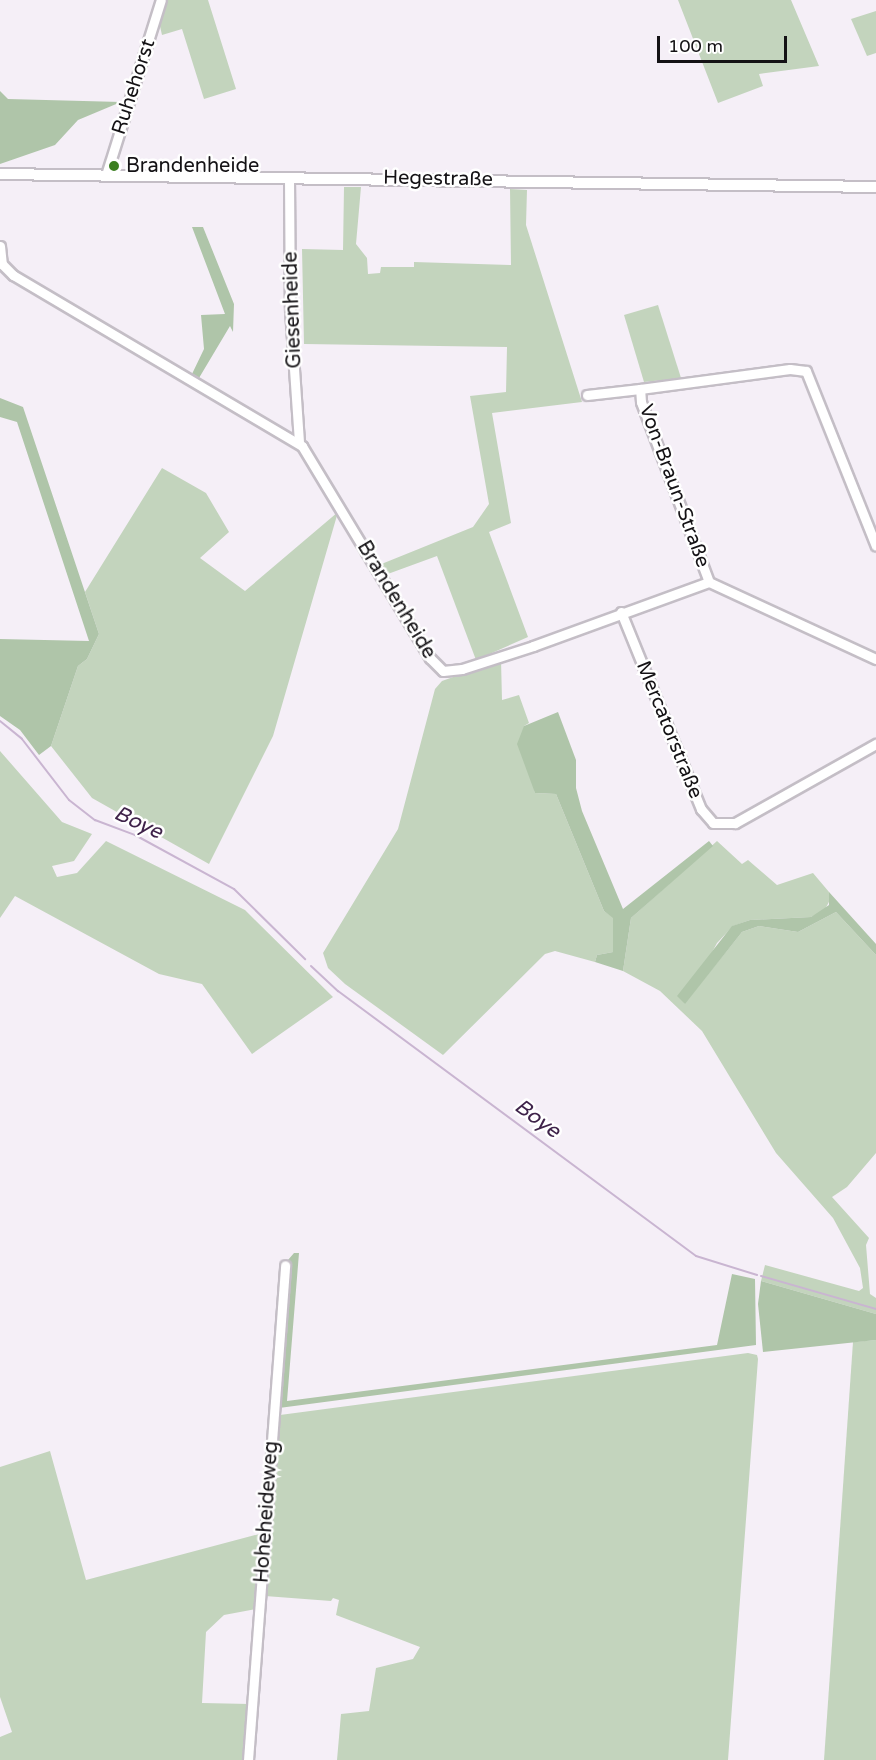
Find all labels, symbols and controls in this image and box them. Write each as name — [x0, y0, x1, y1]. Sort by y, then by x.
scale bar — [660, 24, 790, 62]
text: 100 m — [668, 35, 723, 57]
street label: Ruhehorst — [107, 36, 161, 138]
place label: Brandenheide — [126, 154, 259, 178]
marker: Brandenheide — [107, 159, 121, 173]
street label: Hegestraße — [383, 166, 493, 192]
street label: Giesenheide — [279, 251, 307, 369]
street label: Von-Braun-Straße — [633, 401, 715, 571]
street label: Brandenheide — [351, 537, 441, 663]
street label: Mercatorstraße — [630, 658, 708, 802]
water label: Boye — [110, 801, 166, 845]
water label: Boye — [509, 1094, 565, 1144]
street label: Hoheheideweg — [250, 1440, 284, 1584]

